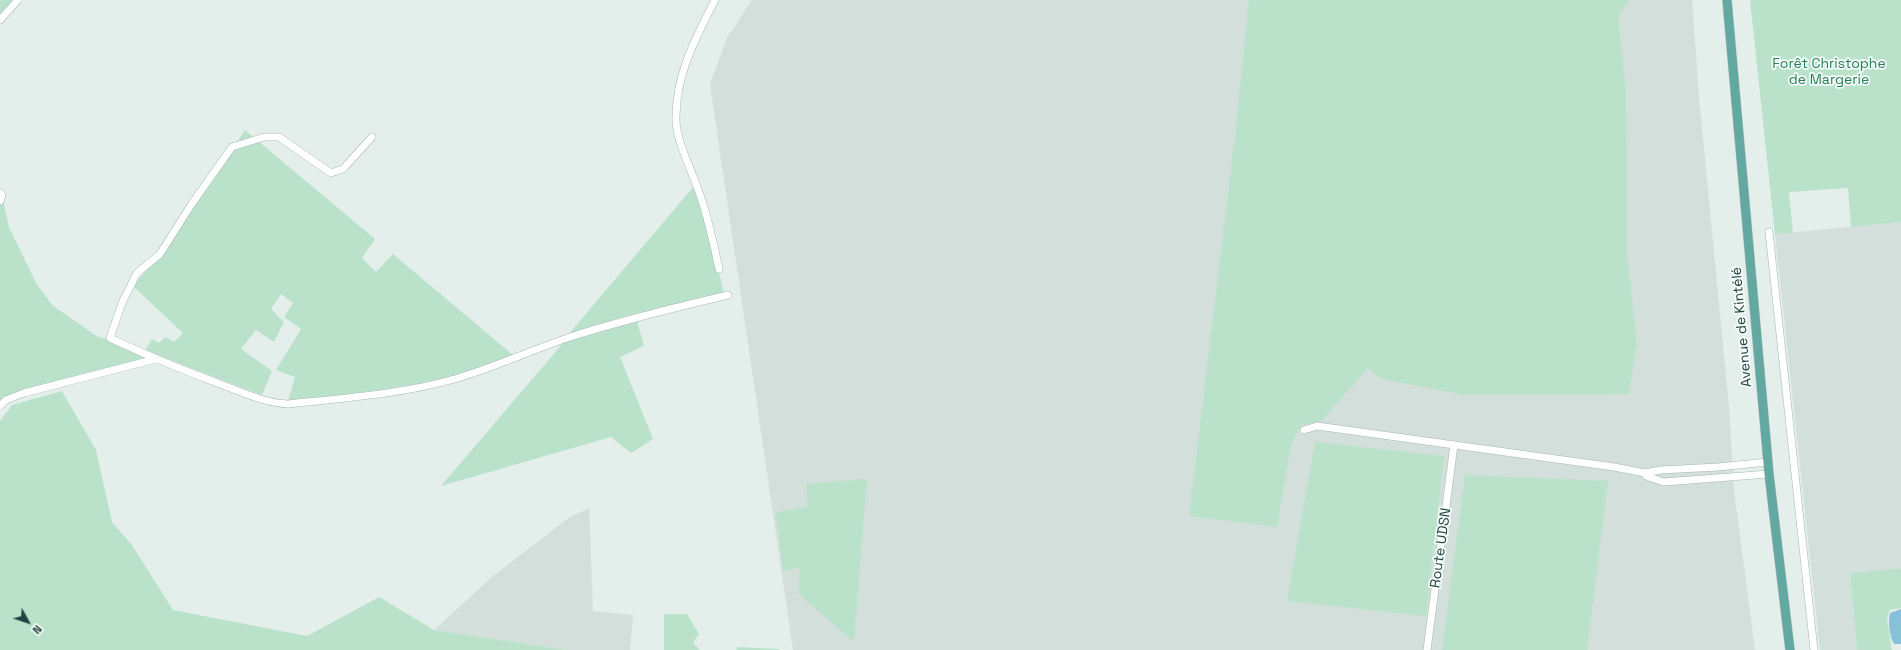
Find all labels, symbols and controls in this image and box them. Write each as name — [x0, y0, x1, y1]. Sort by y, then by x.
park label: Forêt Christophe de Margerie — [1772, 56, 1886, 88]
street label: Avenue de Kintélé — [1728, 266, 1756, 388]
street label: Route UDSN — [1427, 507, 1455, 589]
north arrow — [8, 602, 48, 642]
text: N — [29, 622, 45, 637]

